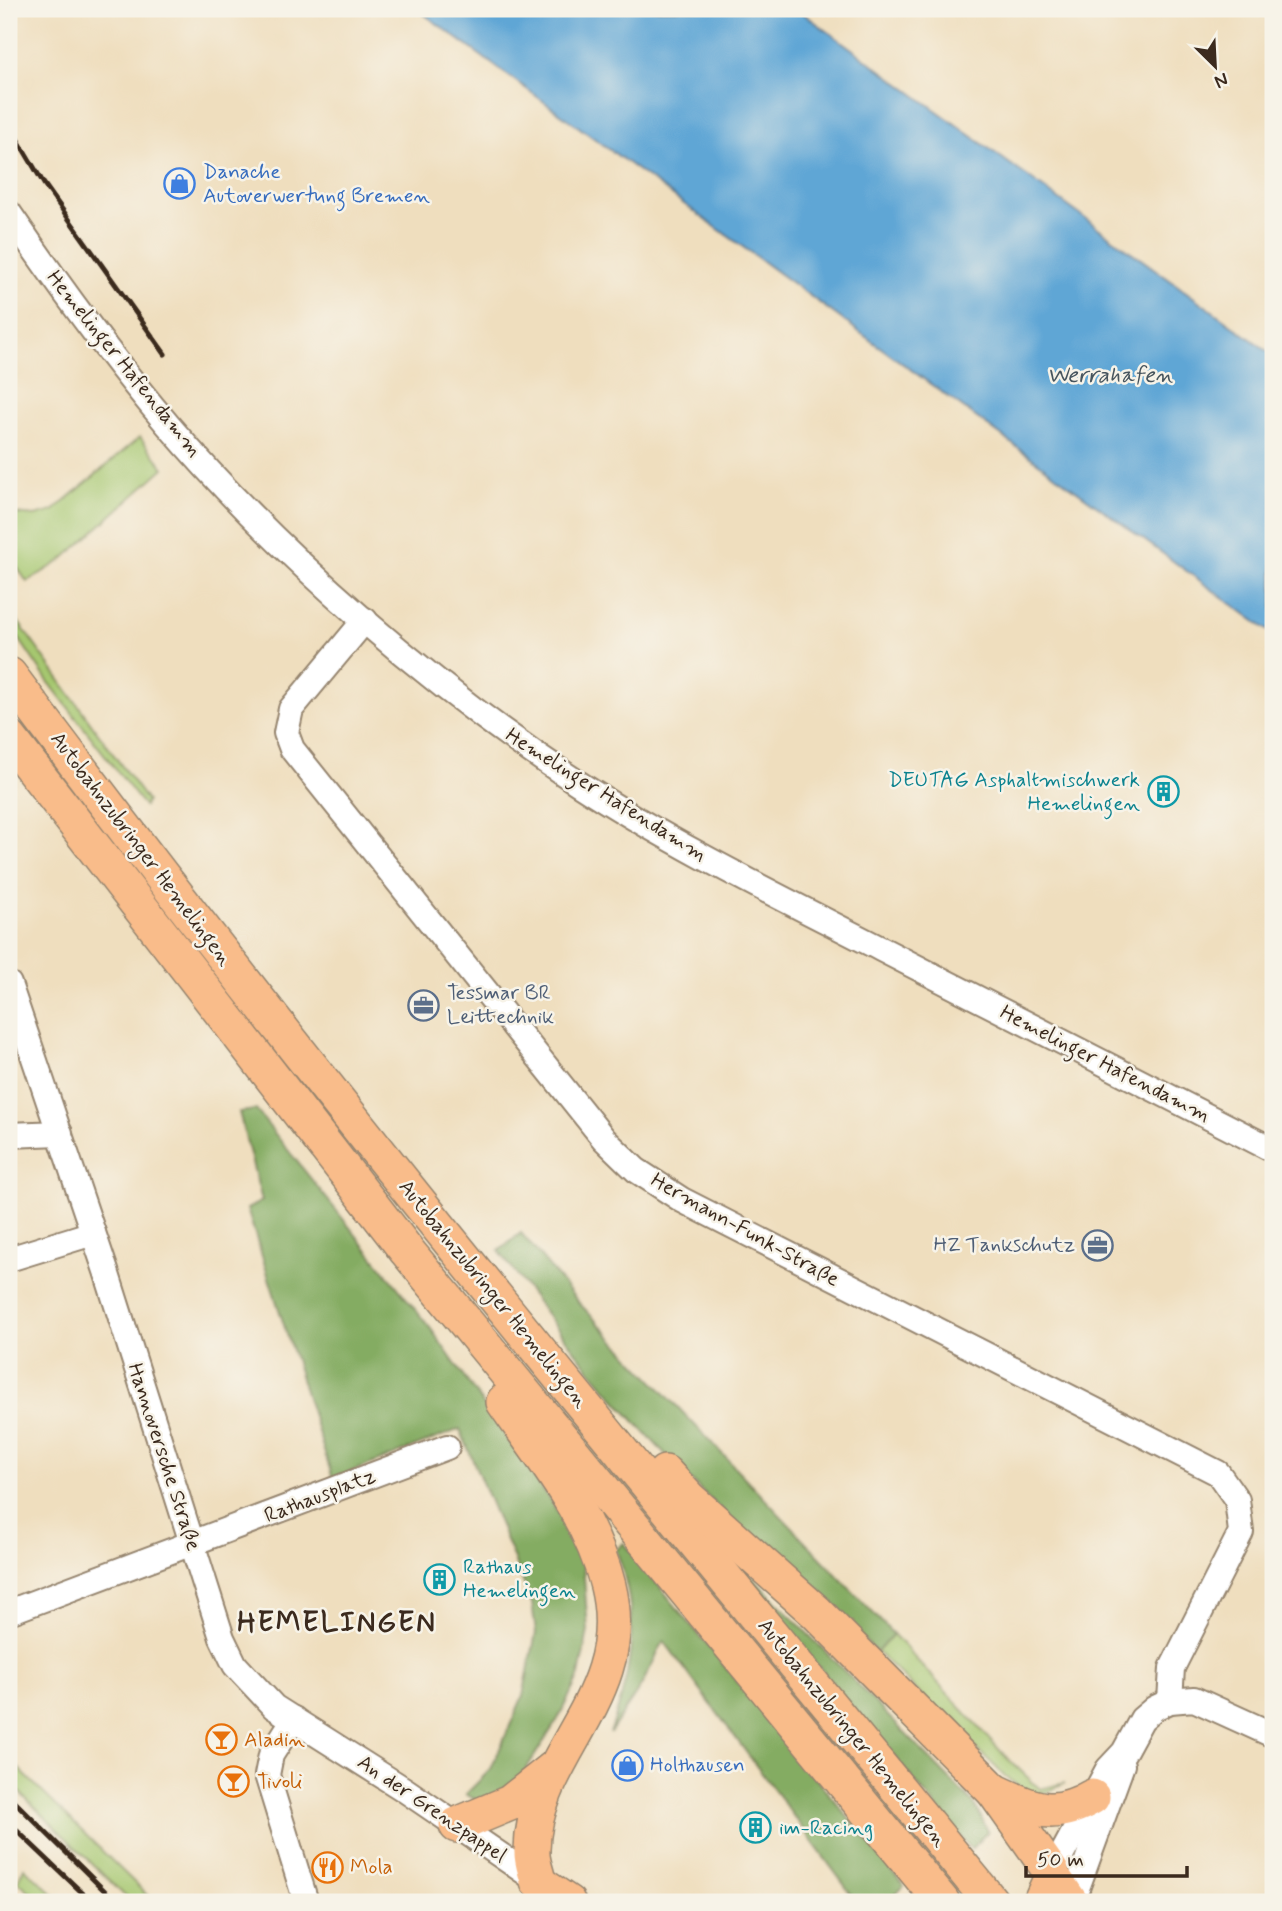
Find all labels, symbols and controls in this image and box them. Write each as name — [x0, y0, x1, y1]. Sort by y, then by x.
north arrow — [1180, 32, 1250, 102]
text: N — [1210, 66, 1232, 94]
place label: Danache Autoverwertung Bremen — [203, 158, 431, 212]
shop icon: Danache Autoverwertung Bremen — [163, 167, 197, 201]
street label: Hemelinger Hafendamm — [38, 265, 208, 464]
water label: Werrahafen — [1047, 361, 1173, 391]
street label: Hemelinger Hafendamm — [499, 721, 712, 870]
street label: Autobahnzubringer Hemelingen — [42, 726, 239, 974]
place label: DEUTAG Asphaltmischwerk Hemelingen — [888, 766, 1141, 820]
building icon: DEUTAG Asphaltmischwerk Hemelingen — [1146, 775, 1180, 809]
place label: Tessmar BR Leittechnik — [447, 979, 554, 1031]
office icon: Tessmar BR Leittechnik — [407, 988, 441, 1022]
street label: Hemelinger Hafendamm — [994, 999, 1215, 1131]
street label: Hermann-Funk-Straße — [646, 1166, 844, 1294]
street label: Autobahnzubringer Hemelingen — [390, 1174, 594, 1416]
office icon: HZ Tankschutz — [1081, 1228, 1115, 1262]
place label: HZ Tankschutz — [933, 1231, 1075, 1259]
street label: Hannoversche Straße — [120, 1360, 208, 1554]
street label: Rathausplatz — [260, 1462, 380, 1530]
place label: Rathaus Hemelingen — [463, 1553, 576, 1607]
building icon: Rathaus Hemelingen — [423, 1562, 457, 1596]
district label: HEMELINGEN — [237, 1605, 437, 1642]
street label: Autobahnzubringer Hemelingen — [749, 1613, 953, 1855]
bar icon: Aladin — [204, 1723, 238, 1757]
place label: Aladin — [244, 1726, 306, 1754]
shop icon: Holthausen — [610, 1748, 644, 1782]
street label: An der Grenzpappel — [352, 1749, 512, 1869]
place label: Holthausen — [650, 1751, 745, 1779]
bar icon: Tivoli — [217, 1765, 251, 1799]
place label: Tivoli — [257, 1768, 303, 1796]
building icon: im-Racing — [739, 1811, 773, 1845]
place label: im-Racing — [779, 1814, 873, 1842]
scale bar — [1026, 1834, 1188, 1878]
text: 50 m — [1037, 1846, 1084, 1874]
restaurant icon: Mola — [310, 1850, 344, 1884]
place label: Mola — [350, 1853, 393, 1881]

